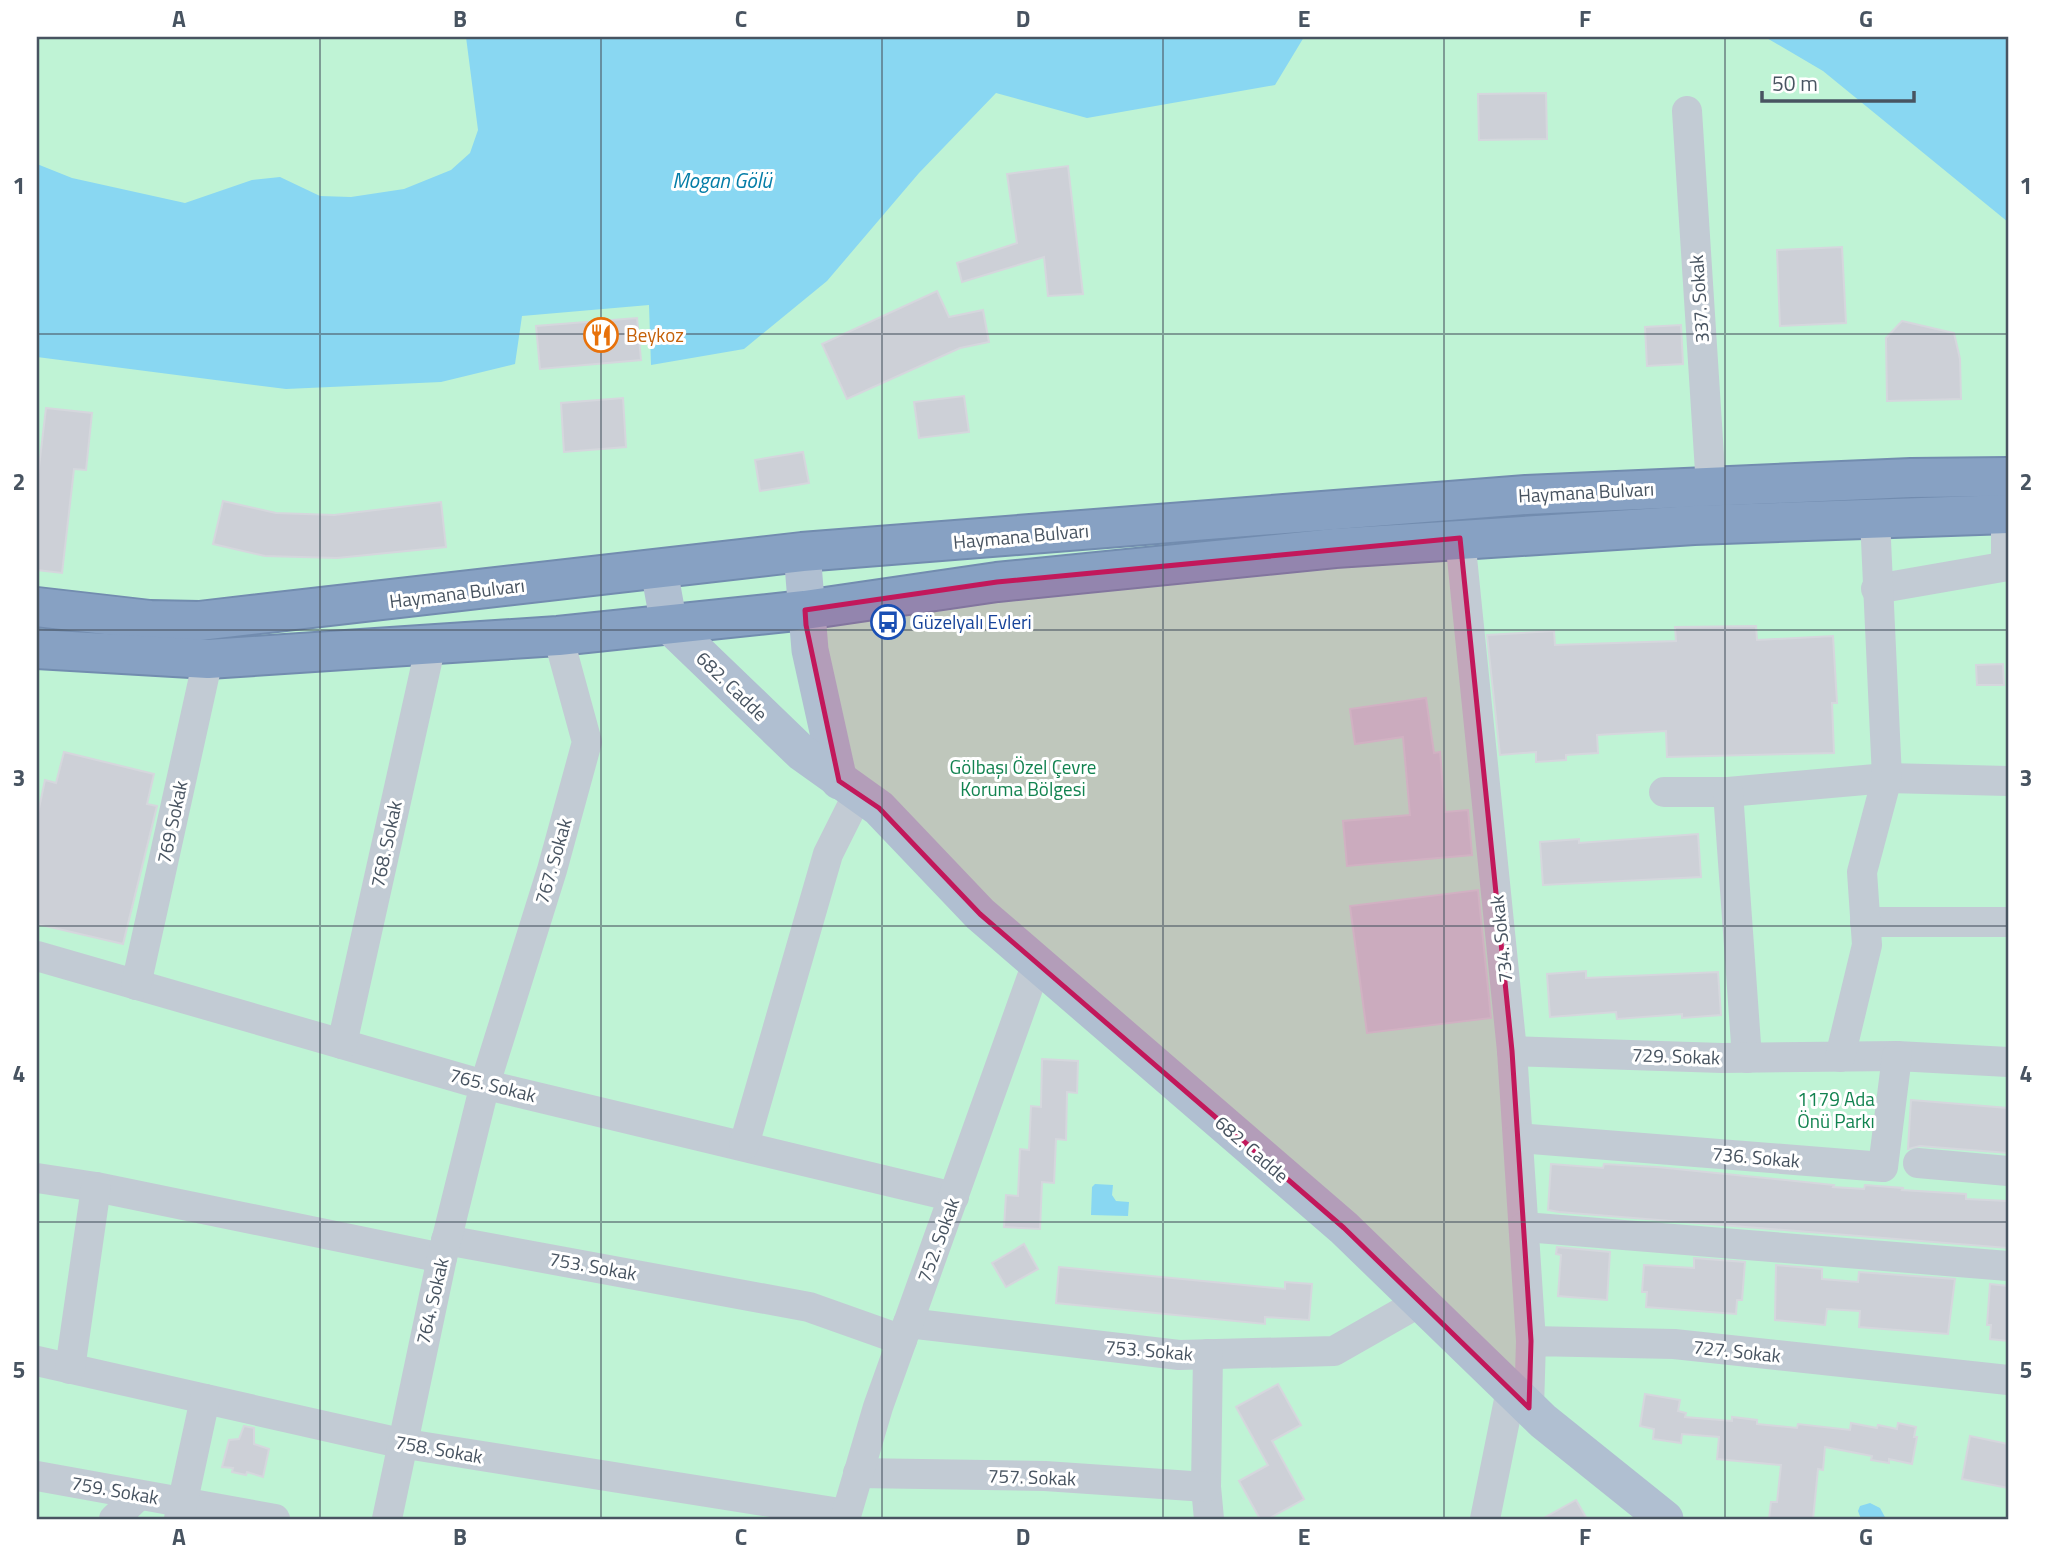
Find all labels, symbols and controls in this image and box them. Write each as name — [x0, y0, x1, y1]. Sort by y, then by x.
text: A — [172, 1, 186, 36]
text: B — [453, 1, 467, 36]
text: C — [735, 1, 747, 36]
text: D — [1016, 1, 1030, 36]
text: E — [1298, 1, 1310, 36]
text: F — [1579, 1, 1591, 36]
text: G — [1859, 1, 1873, 36]
scale bar — [1762, 60, 1914, 104]
text: 50 m — [1772, 67, 1818, 99]
water label: Mogan Gölü — [672, 164, 773, 196]
text: 1 — [13, 168, 25, 203]
text: 1 — [2020, 168, 2032, 203]
street label: 337. Sokak — [1681, 254, 1716, 344]
restaurant icon: Beykoz — [582, 316, 620, 354]
place label: Beykoz — [626, 320, 684, 349]
text: 2 — [13, 464, 25, 499]
text: 2 — [2020, 464, 2032, 499]
street label: Haymana Bulvarı — [1517, 473, 1655, 510]
street label: Haymana Bulvarı — [952, 515, 1090, 556]
street label: Haymana Bulvarı — [388, 570, 526, 615]
bus stop icon: Güzelyalı Evleri — [869, 603, 907, 641]
place label: Güzelyalı Evleri — [912, 607, 1032, 636]
street label: 682. Cadde — [690, 644, 775, 727]
park label: Gölbaşı Özel Çevre Koruma Bölgesi — [950, 752, 1096, 803]
text: 3 — [13, 760, 25, 795]
text: 3 — [2020, 760, 2032, 795]
street label: 769 Sokak — [149, 778, 194, 866]
street label: 768. Sokak — [362, 798, 409, 890]
street label: 767. Sokak — [526, 814, 579, 907]
street label: 734. Sokak — [1481, 894, 1520, 984]
street label: 729. Sokak — [1631, 1039, 1721, 1072]
text: 4 — [13, 1056, 25, 1091]
text: 4 — [2020, 1056, 2032, 1091]
street label: 765. Sokak — [447, 1060, 539, 1109]
park label: 1179 Ada Önü Parkı — [1797, 1084, 1875, 1135]
street label: 682. Cadde — [1209, 1108, 1296, 1189]
street label: 736. Sokak — [1711, 1138, 1801, 1175]
street label: 752. Sokak — [909, 1193, 966, 1286]
street label: 753. Sokak — [547, 1244, 639, 1287]
street label: 764. Sokak — [407, 1255, 456, 1347]
street label: 753. Sokak — [1104, 1331, 1194, 1368]
street label: 727. Sokak — [1692, 1331, 1782, 1370]
text: 5 — [13, 1352, 25, 1387]
text: 5 — [2020, 1352, 2032, 1387]
street label: 758. Sokak — [393, 1427, 485, 1470]
street label: 757. Sokak — [987, 1460, 1077, 1493]
street label: 759. Sokak — [69, 1468, 161, 1511]
text: A — [172, 1519, 186, 1554]
text: B — [453, 1519, 467, 1554]
text: C — [735, 1519, 747, 1554]
text: D — [1016, 1519, 1030, 1554]
text: E — [1298, 1519, 1310, 1554]
text: F — [1579, 1519, 1591, 1554]
text: G — [1859, 1519, 1873, 1554]

